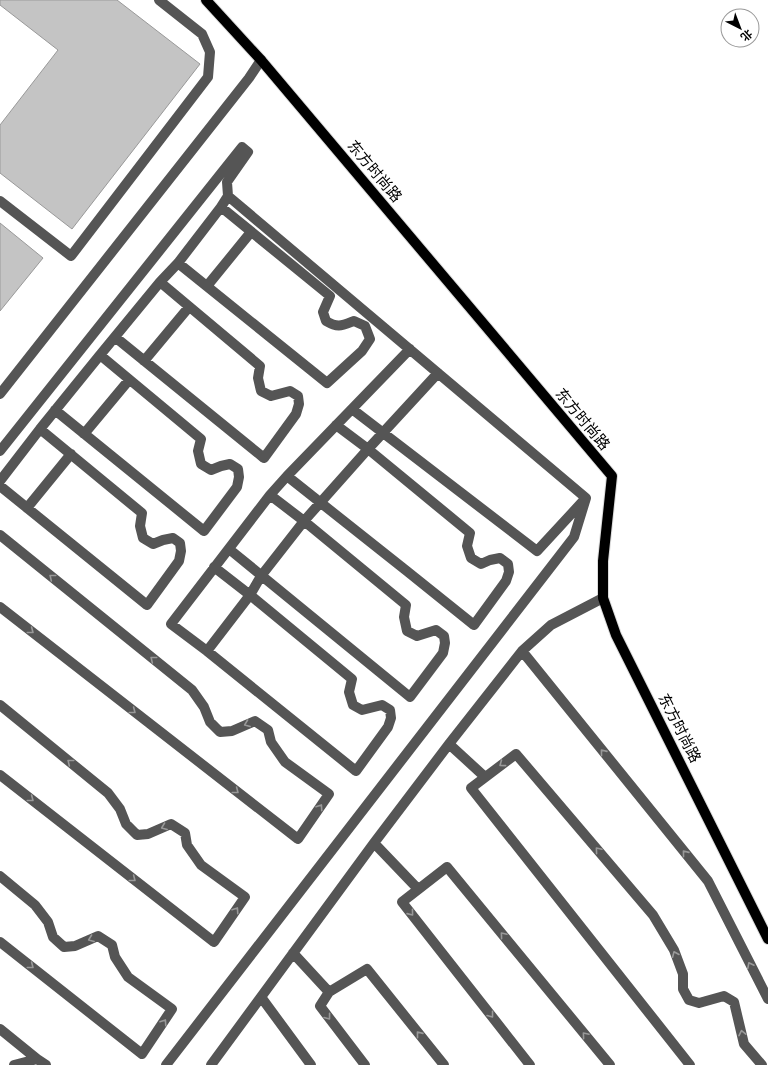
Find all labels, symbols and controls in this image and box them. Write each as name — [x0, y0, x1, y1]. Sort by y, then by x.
north arrow — [720, 8, 760, 48]
text: 北 — [738, 27, 755, 44]
street label: 东方时尚路 — [344, 136, 406, 206]
street label: 东方时尚路 — [552, 384, 614, 454]
one-way arrow — [49, 575, 57, 582]
one-way arrow — [26, 626, 33, 633]
one-way arrow — [151, 656, 158, 663]
street label: 东方时尚路 — [655, 690, 705, 766]
one-way arrow — [129, 706, 136, 713]
one-way arrow — [244, 719, 251, 727]
one-way arrow — [601, 749, 608, 756]
one-way arrow — [67, 759, 74, 766]
one-way arrow — [499, 759, 506, 767]
one-way arrow — [232, 786, 239, 793]
one-way arrow — [26, 795, 33, 802]
one-way arrow — [315, 804, 323, 811]
one-way arrow — [160, 822, 167, 830]
one-way arrow — [595, 848, 602, 855]
one-way arrow — [682, 850, 689, 857]
one-way arrow — [129, 874, 136, 881]
one-way arrow — [231, 907, 239, 914]
one-way arrow — [406, 908, 413, 915]
one-way arrow — [500, 932, 507, 939]
one-way arrow — [87, 934, 94, 942]
one-way arrow — [672, 951, 680, 958]
one-way arrow — [747, 961, 755, 969]
one-way arrow — [26, 962, 33, 969]
one-way arrow — [486, 1010, 493, 1017]
one-way arrow — [324, 1012, 331, 1019]
one-way arrow — [159, 1019, 167, 1026]
one-way arrow — [738, 1030, 746, 1036]
one-way arrow — [417, 1032, 424, 1039]
one-way arrow — [583, 1032, 590, 1040]

